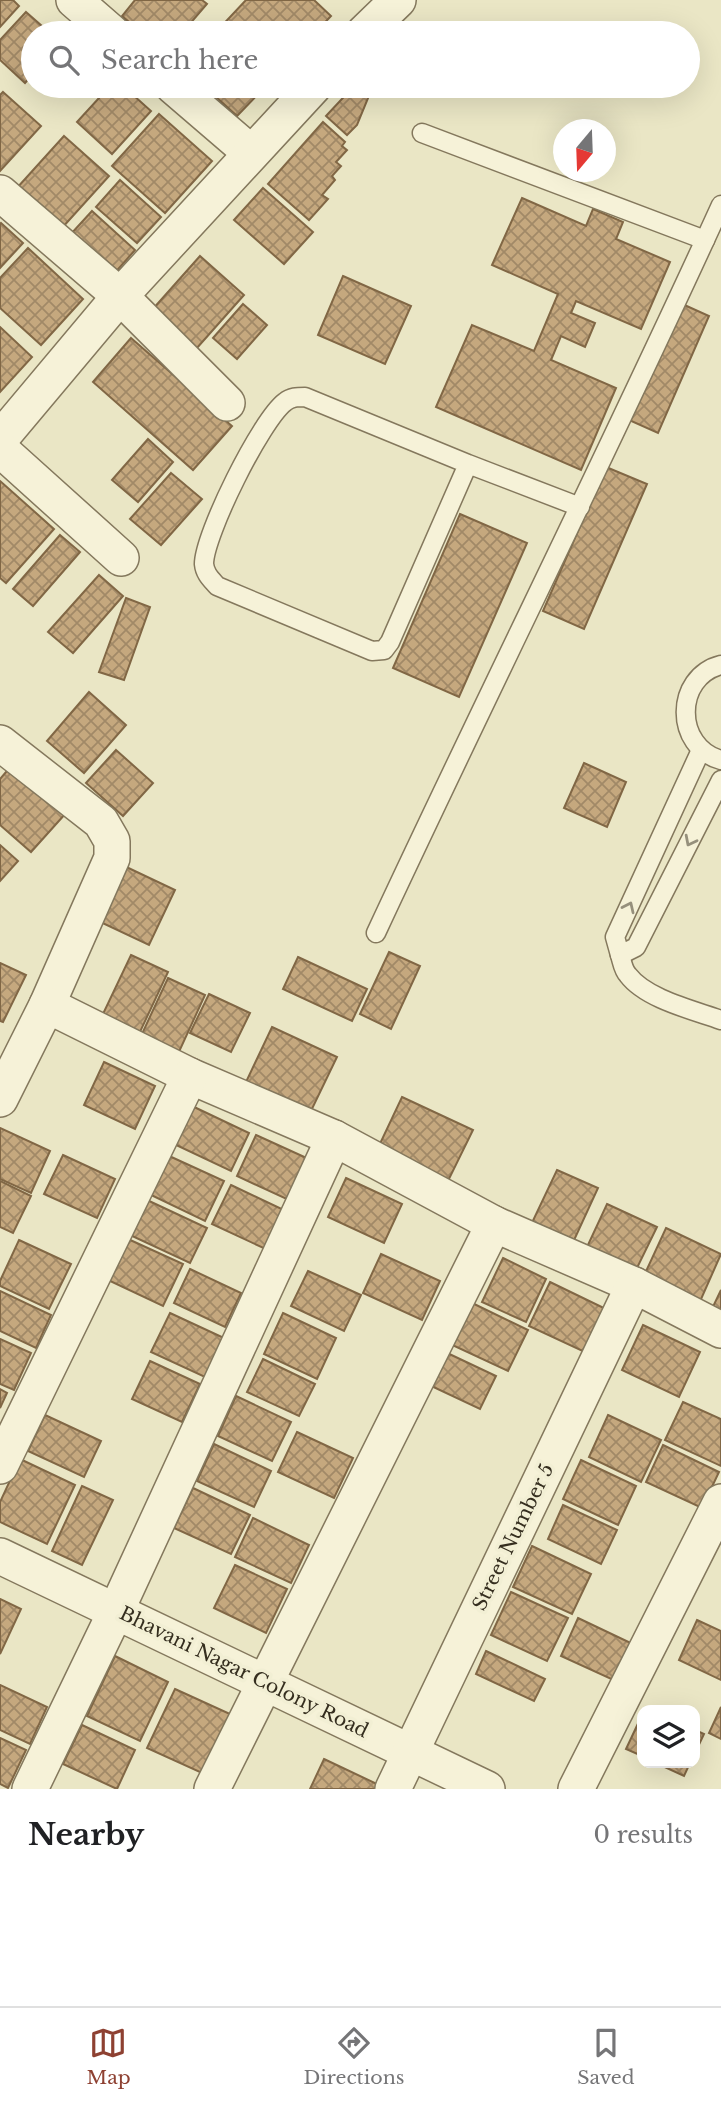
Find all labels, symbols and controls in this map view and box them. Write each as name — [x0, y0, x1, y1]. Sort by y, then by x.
search box — [21, 21, 700, 98]
icon: search — [45, 41, 83, 79]
text: Search here — [101, 44, 258, 76]
north arrow — [553, 119, 616, 182]
one-way arrow — [684, 834, 698, 846]
one-way arrow — [621, 902, 635, 914]
street label: Street Number 5 — [467, 1460, 559, 1614]
street label: Bhavani Nagar Colony Road — [116, 1602, 372, 1743]
map controls — [637, 1705, 700, 1768]
button: layers — [637, 1705, 700, 1768]
text: Nearby — [28, 1816, 144, 1853]
text: 0 results — [594, 1821, 693, 1849]
tab: Map — [86, 2024, 131, 2089]
tab: Directions — [303, 2024, 404, 2089]
tab: Saved — [577, 2024, 635, 2089]

